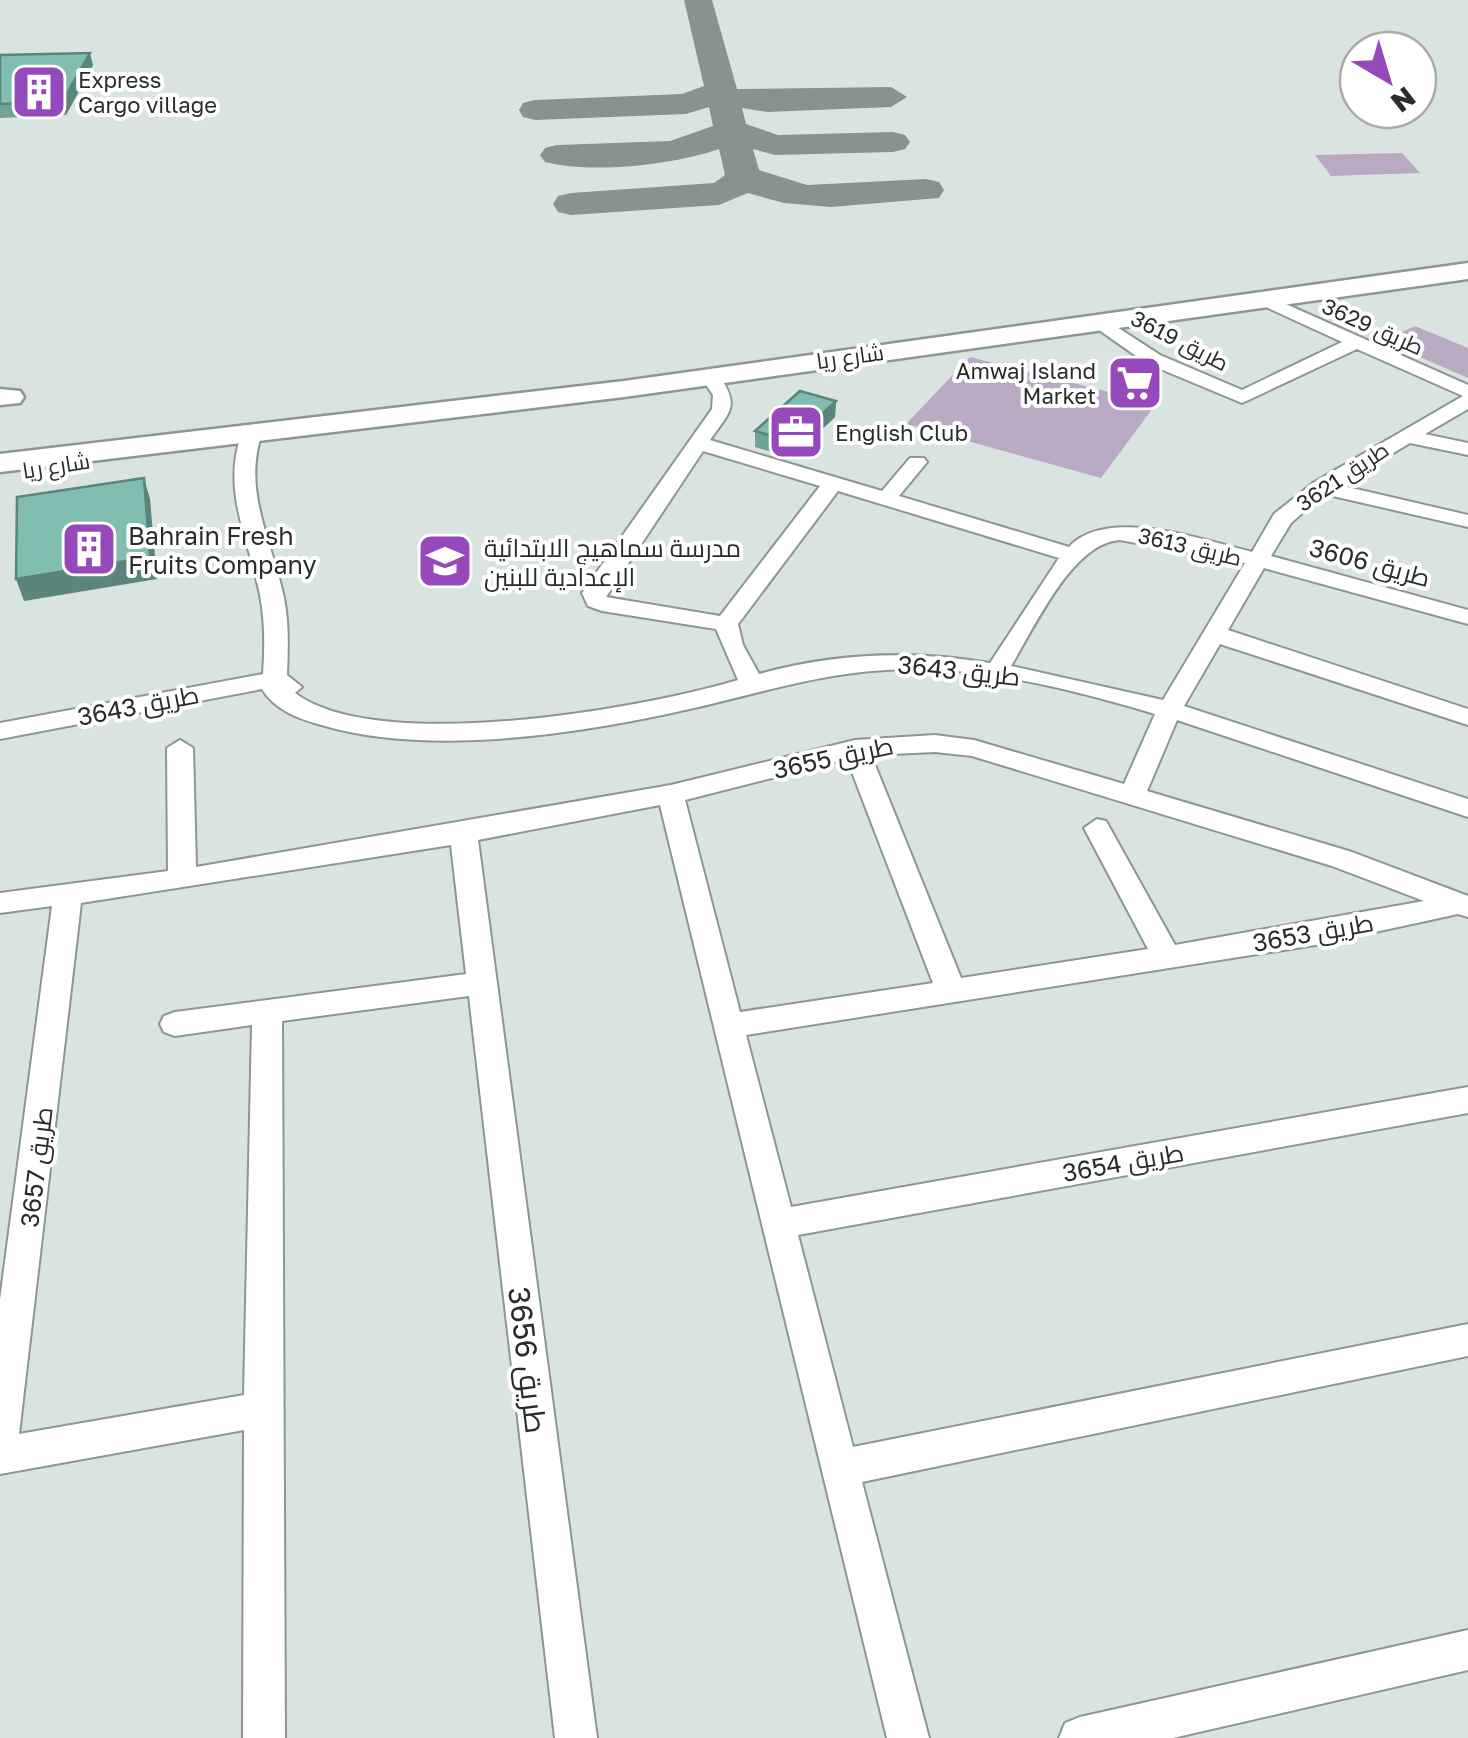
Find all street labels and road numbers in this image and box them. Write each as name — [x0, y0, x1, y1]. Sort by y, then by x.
street label: طريق 3629 — [1318, 292, 1428, 361]
street label: طريق 3619 — [1126, 304, 1233, 377]
street label: شارع ريا — [814, 338, 886, 376]
street label: طريق 3621 — [1291, 435, 1394, 517]
street label: شارع ريا — [20, 446, 92, 486]
street label: طريق 3613 — [1135, 521, 1244, 572]
street label: طريق 3606 — [1306, 531, 1434, 594]
street label: طريق 3643 — [896, 648, 1022, 693]
street label: طريق 3643 — [75, 678, 202, 733]
street label: طريق 3655 — [770, 729, 896, 786]
street label: طريق 3653 — [1250, 906, 1376, 959]
street label: طريق 3657 — [13, 1105, 60, 1229]
street label: طريق 3654 — [1060, 1136, 1186, 1189]
street label: طريق 3656 — [500, 1285, 555, 1435]

